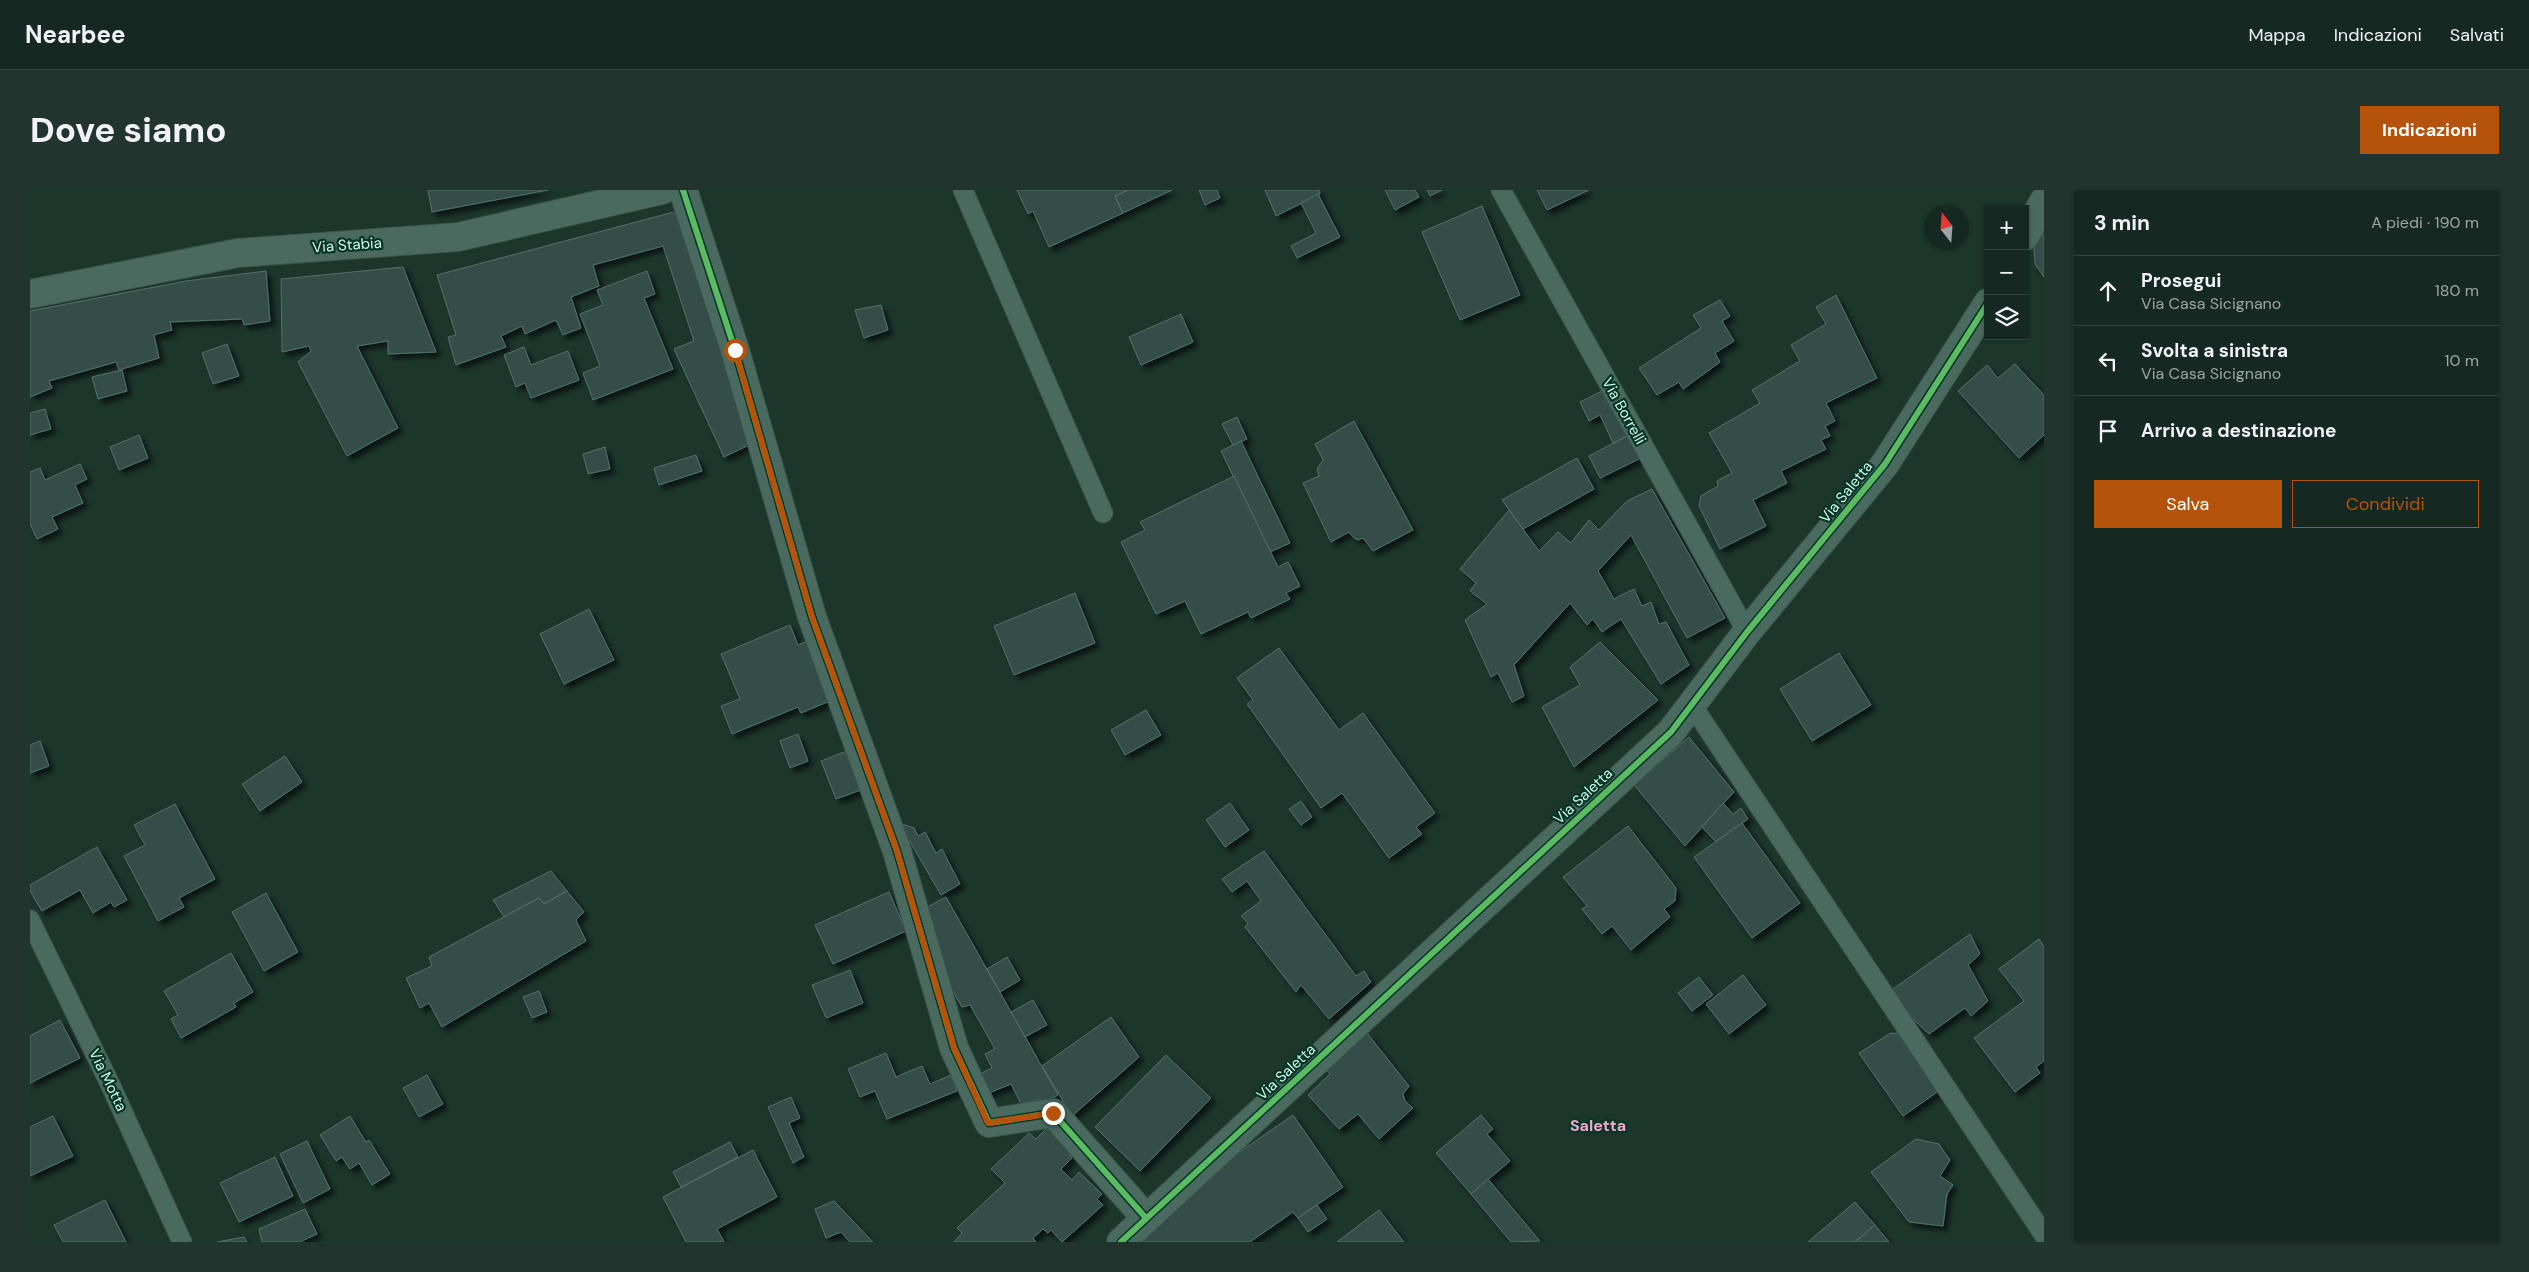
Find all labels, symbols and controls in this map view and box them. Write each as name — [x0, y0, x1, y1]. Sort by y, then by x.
text: Nearbee — [25, 19, 125, 50]
text: Mappa — [2248, 23, 2306, 47]
text: Indicazioni — [2334, 23, 2422, 47]
text: Salvati — [2450, 23, 2504, 47]
button: Indicazioni — [2360, 106, 2499, 154]
text: Dove siamo — [30, 107, 227, 153]
north arrow — [1924, 205, 1969, 250]
map controls — [1984, 205, 2029, 340]
button: + — [1984, 205, 2029, 250]
text: 3 min — [2094, 209, 2150, 237]
text: A piedi · 190 m — [2371, 212, 2479, 233]
street label: Via Stabia — [312, 233, 382, 257]
button: − — [1984, 250, 2029, 295]
text: Prosegui — [2141, 268, 2221, 293]
icon: ahead — [2094, 277, 2122, 305]
text: 180 m — [2435, 280, 2479, 301]
text: Via Casa Sicignano — [2141, 293, 2281, 314]
button: layers — [1984, 295, 2029, 340]
text: Svolta a sinistra — [2141, 338, 2288, 363]
route start — [724, 339, 747, 362]
icon: left — [2094, 347, 2122, 375]
text: 10 m — [2445, 350, 2479, 371]
text: Via Casa Sicignano — [2141, 363, 2281, 384]
street label: Via Borrelli — [1597, 374, 1651, 448]
icon: arrive — [2094, 417, 2122, 445]
text: Arrivo a destinazione — [2141, 418, 2336, 443]
street label: Via Saletta — [1815, 457, 1877, 527]
button: Salva — [2094, 480, 2282, 528]
button: Condividi — [2292, 480, 2479, 528]
street label: Via Saletta — [1549, 763, 1617, 829]
street label: Via Saletta — [1252, 1039, 1320, 1105]
street label: Via Motta — [84, 1046, 132, 1114]
route end — [1042, 1102, 1065, 1125]
district label: Saletta — [1570, 1115, 1626, 1136]

